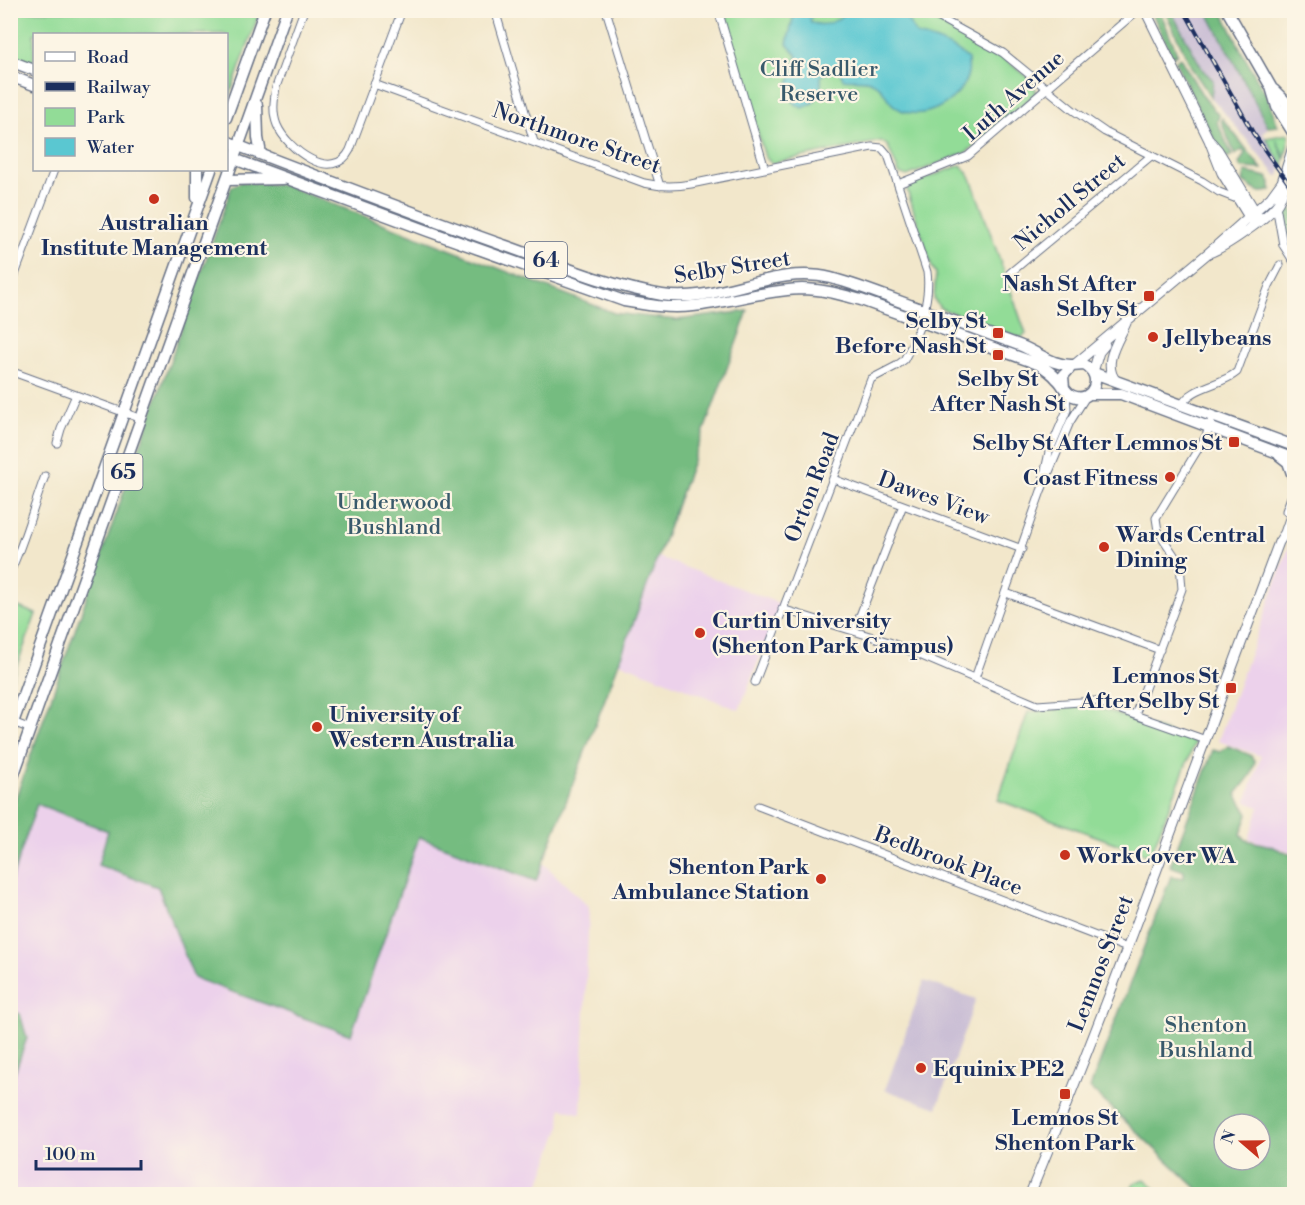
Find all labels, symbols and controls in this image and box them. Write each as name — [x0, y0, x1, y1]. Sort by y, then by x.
legend — [33, 33, 228, 171]
street label: Luth Avenue — [958, 45, 1070, 147]
text: Road — [87, 46, 130, 69]
park label: Cliff Sadlier Reserve — [760, 56, 878, 108]
text: Railway — [87, 76, 151, 99]
street label: Northmore Street — [489, 97, 664, 180]
text: Park — [87, 106, 126, 129]
text: Water — [86, 136, 135, 159]
street label: Nicholl Street — [1009, 148, 1131, 257]
marker: Australian Institute Management — [147, 192, 161, 206]
place label: Australian Institute Management — [41, 210, 267, 262]
road number: 64 — [525, 242, 567, 278]
street label: Selby Street — [672, 245, 793, 290]
place label: Nash St After Selby St — [1002, 271, 1137, 323]
marker: Nash St After Selby St — [1142, 289, 1156, 303]
place label: Selby St Before Nash St — [835, 308, 986, 360]
place label: Jellybeans — [1162, 325, 1271, 352]
marker: Selby St Before Nash St — [991, 326, 1005, 340]
marker: Jellybeans — [1146, 330, 1160, 344]
marker: Selby St After Nash St — [991, 348, 1005, 362]
place label: Selby St After Nash St — [930, 366, 1066, 418]
street label: Orton Road — [779, 428, 846, 546]
place label: Selby St After Lemnos St — [973, 430, 1222, 457]
marker: Selby St After Lemnos St — [1227, 435, 1241, 449]
road number: 65 — [104, 454, 142, 490]
place label: Coast Fitness — [1023, 465, 1158, 492]
street label: Dawes View — [874, 466, 994, 531]
marker: Coast Fitness — [1163, 470, 1177, 484]
park label: Underwood Bushland — [337, 489, 452, 541]
place label: Wards Central Dining — [1115, 522, 1265, 574]
marker: Wards Central Dining — [1097, 540, 1111, 554]
place label: Curtin University (Shenton Park Campus) — [712, 608, 954, 660]
marker: Curtin University (Shenton Park Campus) — [693, 626, 707, 640]
place label: Lemnos St After Selby St — [1079, 663, 1219, 715]
marker: Lemnos St After Selby St — [1224, 681, 1238, 695]
place label: University of Western Australia — [328, 702, 516, 754]
marker: University of Western Australia — [310, 720, 324, 734]
street label: Bedbrook Place — [870, 820, 1026, 902]
place label: WorkCover WA — [1076, 843, 1237, 870]
marker: WorkCover WA — [1058, 848, 1072, 862]
place label: Shenton Park Ambulance Station — [611, 854, 809, 906]
marker: Shenton Park Ambulance Station — [814, 872, 828, 886]
street label: Lemnos Street — [1063, 891, 1140, 1036]
park label: Shenton Bushland — [1158, 1012, 1254, 1064]
place label: Equinix PE2 — [933, 1056, 1065, 1083]
marker: Equinix PE2 — [914, 1061, 928, 1075]
marker: Lemnos St Shenton Park — [1058, 1087, 1072, 1101]
place label: Lemnos St Shenton Park — [995, 1105, 1135, 1157]
north arrow — [1212, 1112, 1272, 1172]
text: N — [1217, 1128, 1241, 1147]
scale bar — [36, 1133, 141, 1171]
text: 100 m — [45, 1143, 96, 1166]

